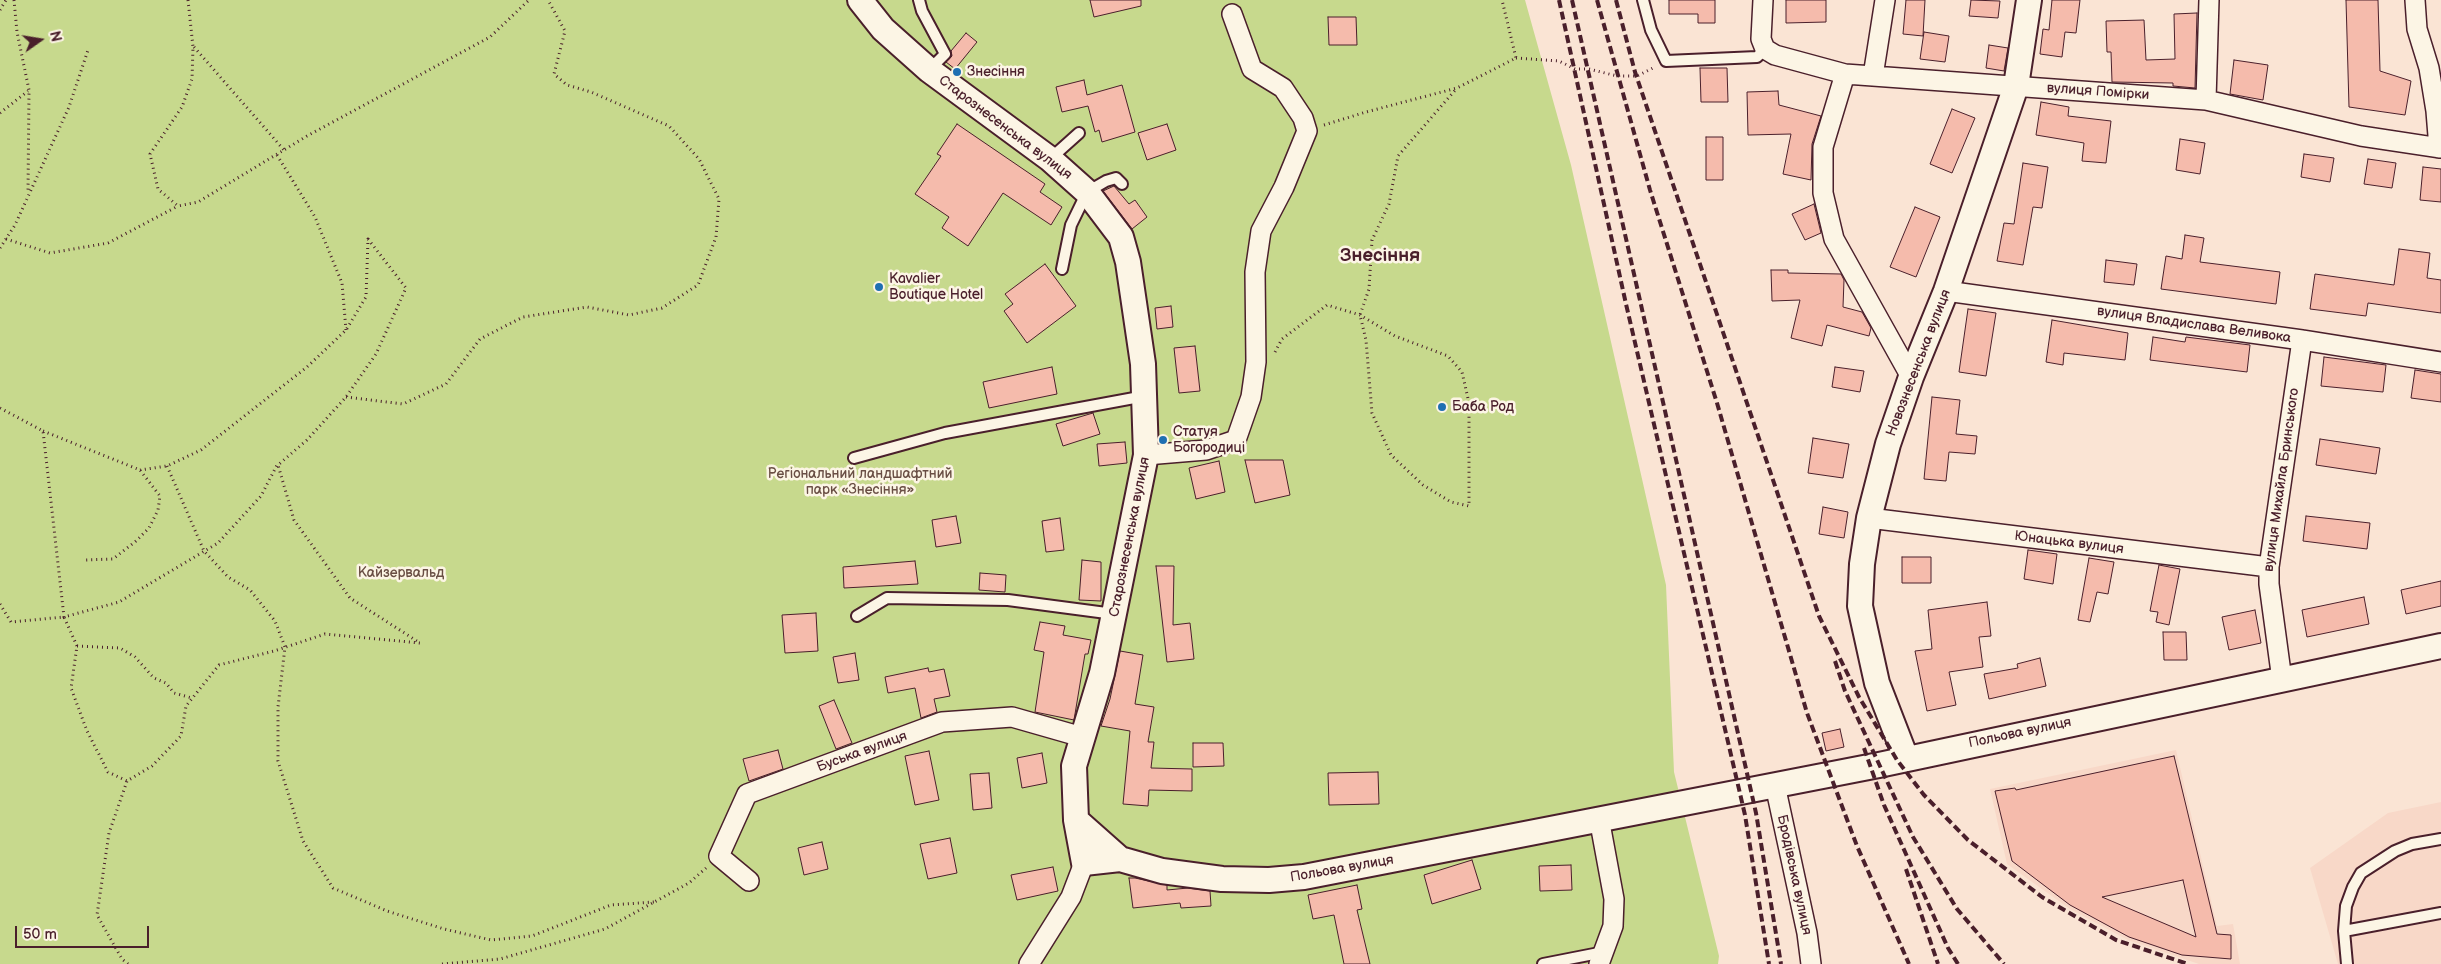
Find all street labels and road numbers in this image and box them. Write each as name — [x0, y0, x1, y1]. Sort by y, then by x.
street label: Старознесенська вулиця — [935, 72, 1075, 184]
street label: вулиця Помірки — [2046, 80, 2150, 104]
street label: Новознесенська вулиця — [1883, 287, 1955, 439]
street label: вулиця Владислава Веливока — [2096, 303, 2292, 347]
street label: вулиця Михайла Бринського — [2261, 387, 2303, 573]
street label: Старознесенська вулиця — [1106, 456, 1154, 618]
street label: Юнацька вулиця — [2013, 528, 2125, 558]
street label: Польова вулиця — [1967, 714, 2073, 752]
street label: Буська вулиця — [815, 728, 909, 776]
street label: Бродівська вулиця — [1773, 813, 1815, 937]
street label: Польова вулиця — [1289, 852, 1395, 886]

